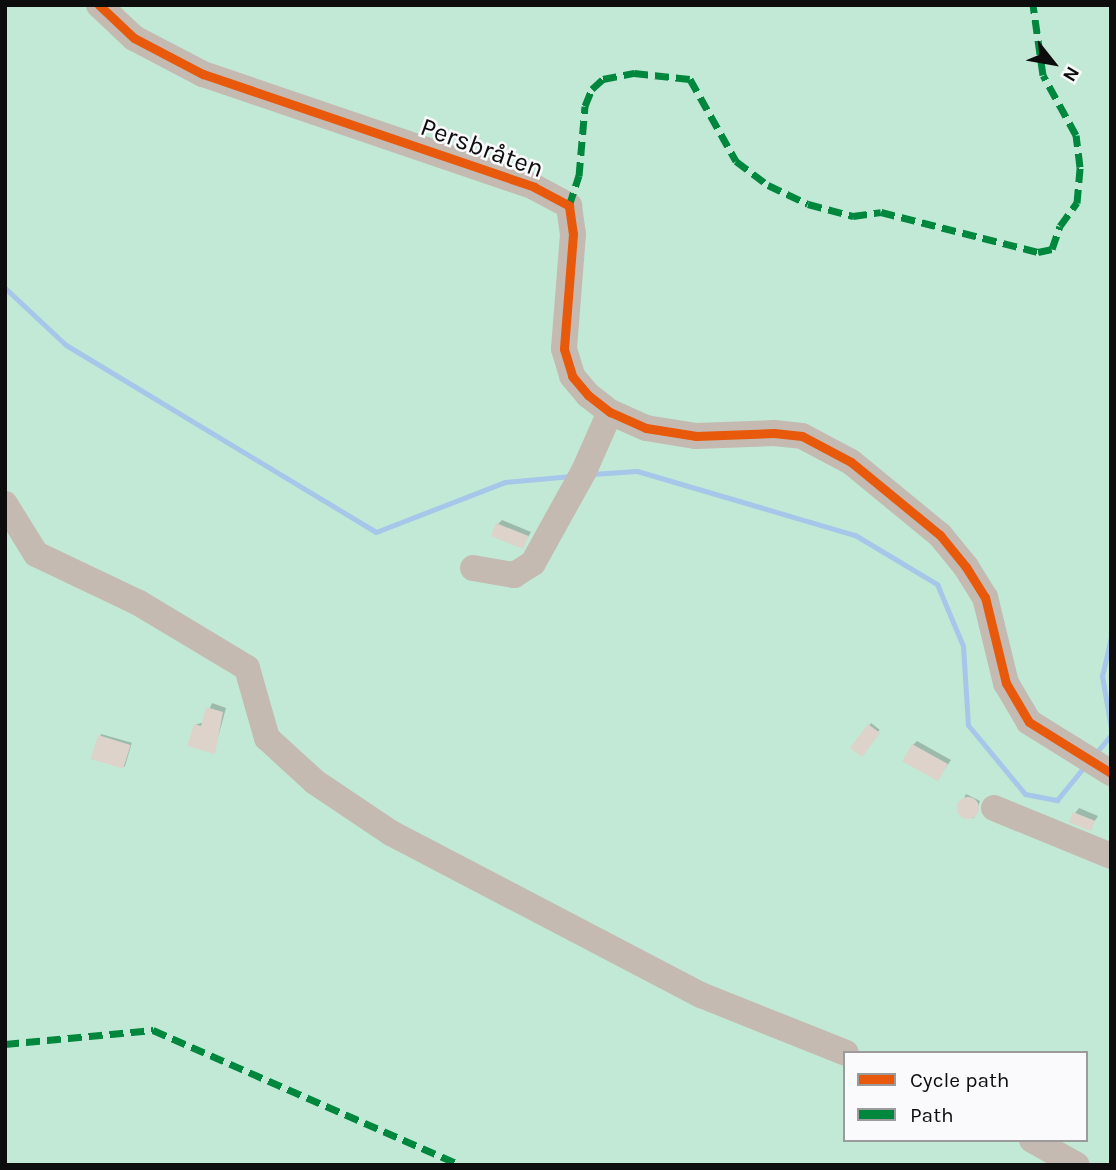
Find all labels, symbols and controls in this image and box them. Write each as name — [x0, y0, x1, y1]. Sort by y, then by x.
north arrow — [1018, 28, 1088, 98]
text: N — [1058, 62, 1084, 85]
street label: Persbråten — [416, 111, 548, 185]
legend — [843, 1051, 1088, 1142]
text: Cycle path — [910, 1068, 1010, 1092]
text: Path — [910, 1103, 954, 1127]

